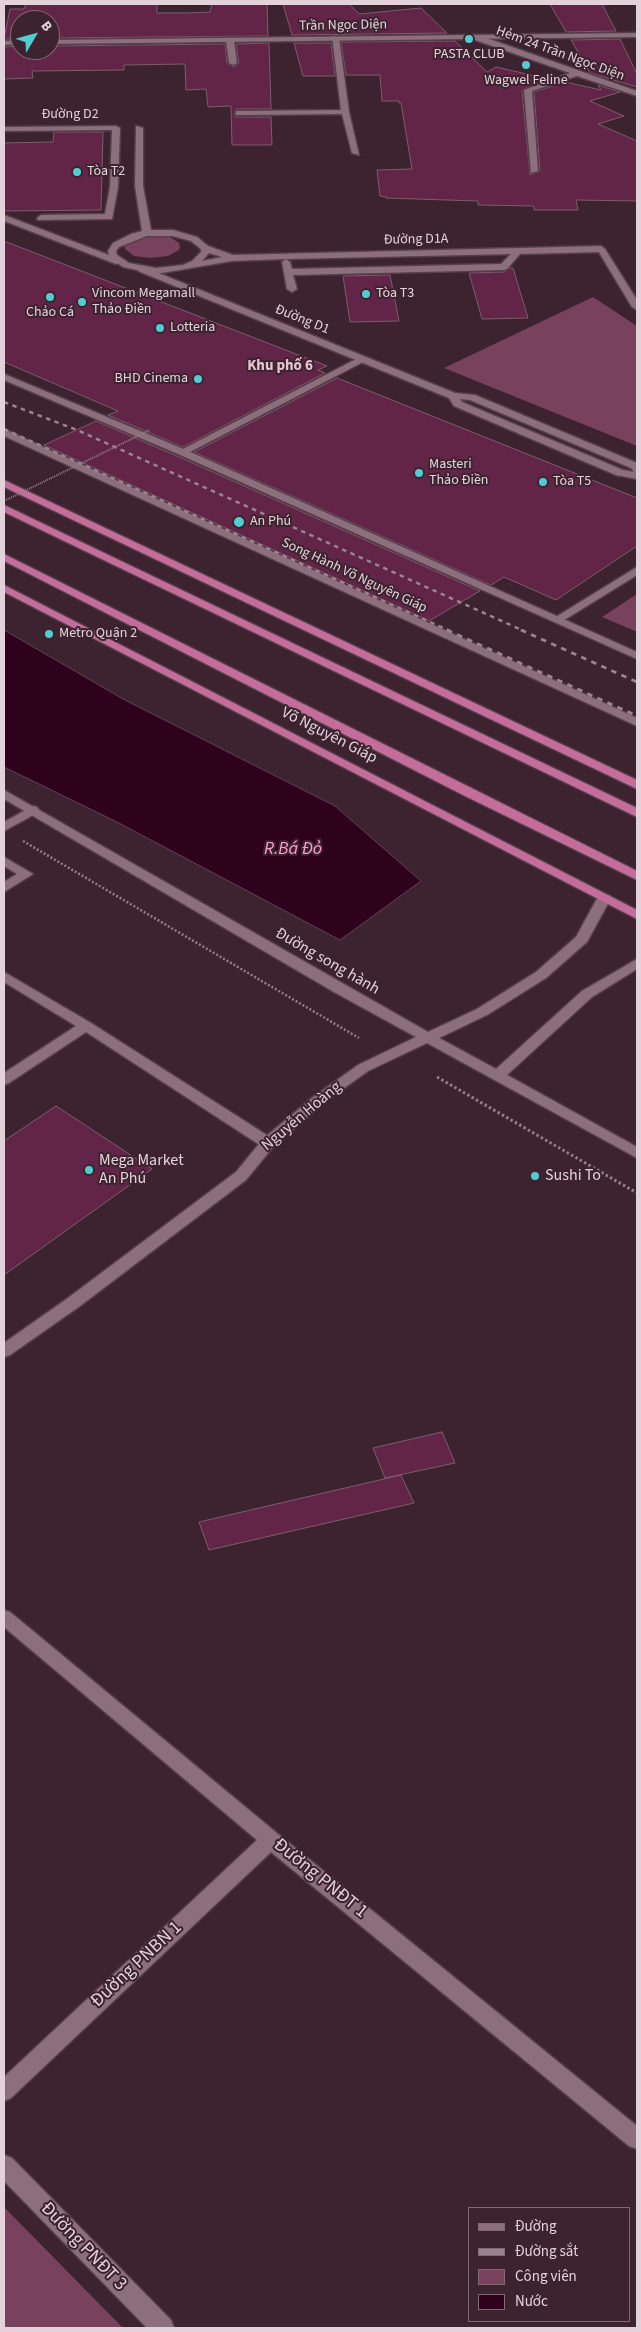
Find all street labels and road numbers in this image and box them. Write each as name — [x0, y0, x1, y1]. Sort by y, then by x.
street label: Trần Ngọc Diện — [299, 17, 387, 35]
street label: Hẻm 24 Trần Ngọc Diện — [493, 23, 627, 85]
street label: Đường D2 — [41, 107, 99, 123]
street label: Đường D1A — [383, 231, 449, 249]
street label: Đường D1 — [272, 302, 332, 338]
street label: Song Hành Võ Nguyên Giáp — [279, 535, 429, 617]
street label: Võ Nguyên Giáp — [278, 704, 380, 768]
street label: Đường song hành — [271, 924, 383, 1000]
street label: Nguyễn Hoàng — [258, 1078, 346, 1156]
street label: Đường PNĐT 1 — [268, 1834, 372, 1924]
street label: Đường PNBN 1 — [87, 1917, 187, 2013]
street label: Đường PNĐT 3 — [35, 2198, 131, 2296]

